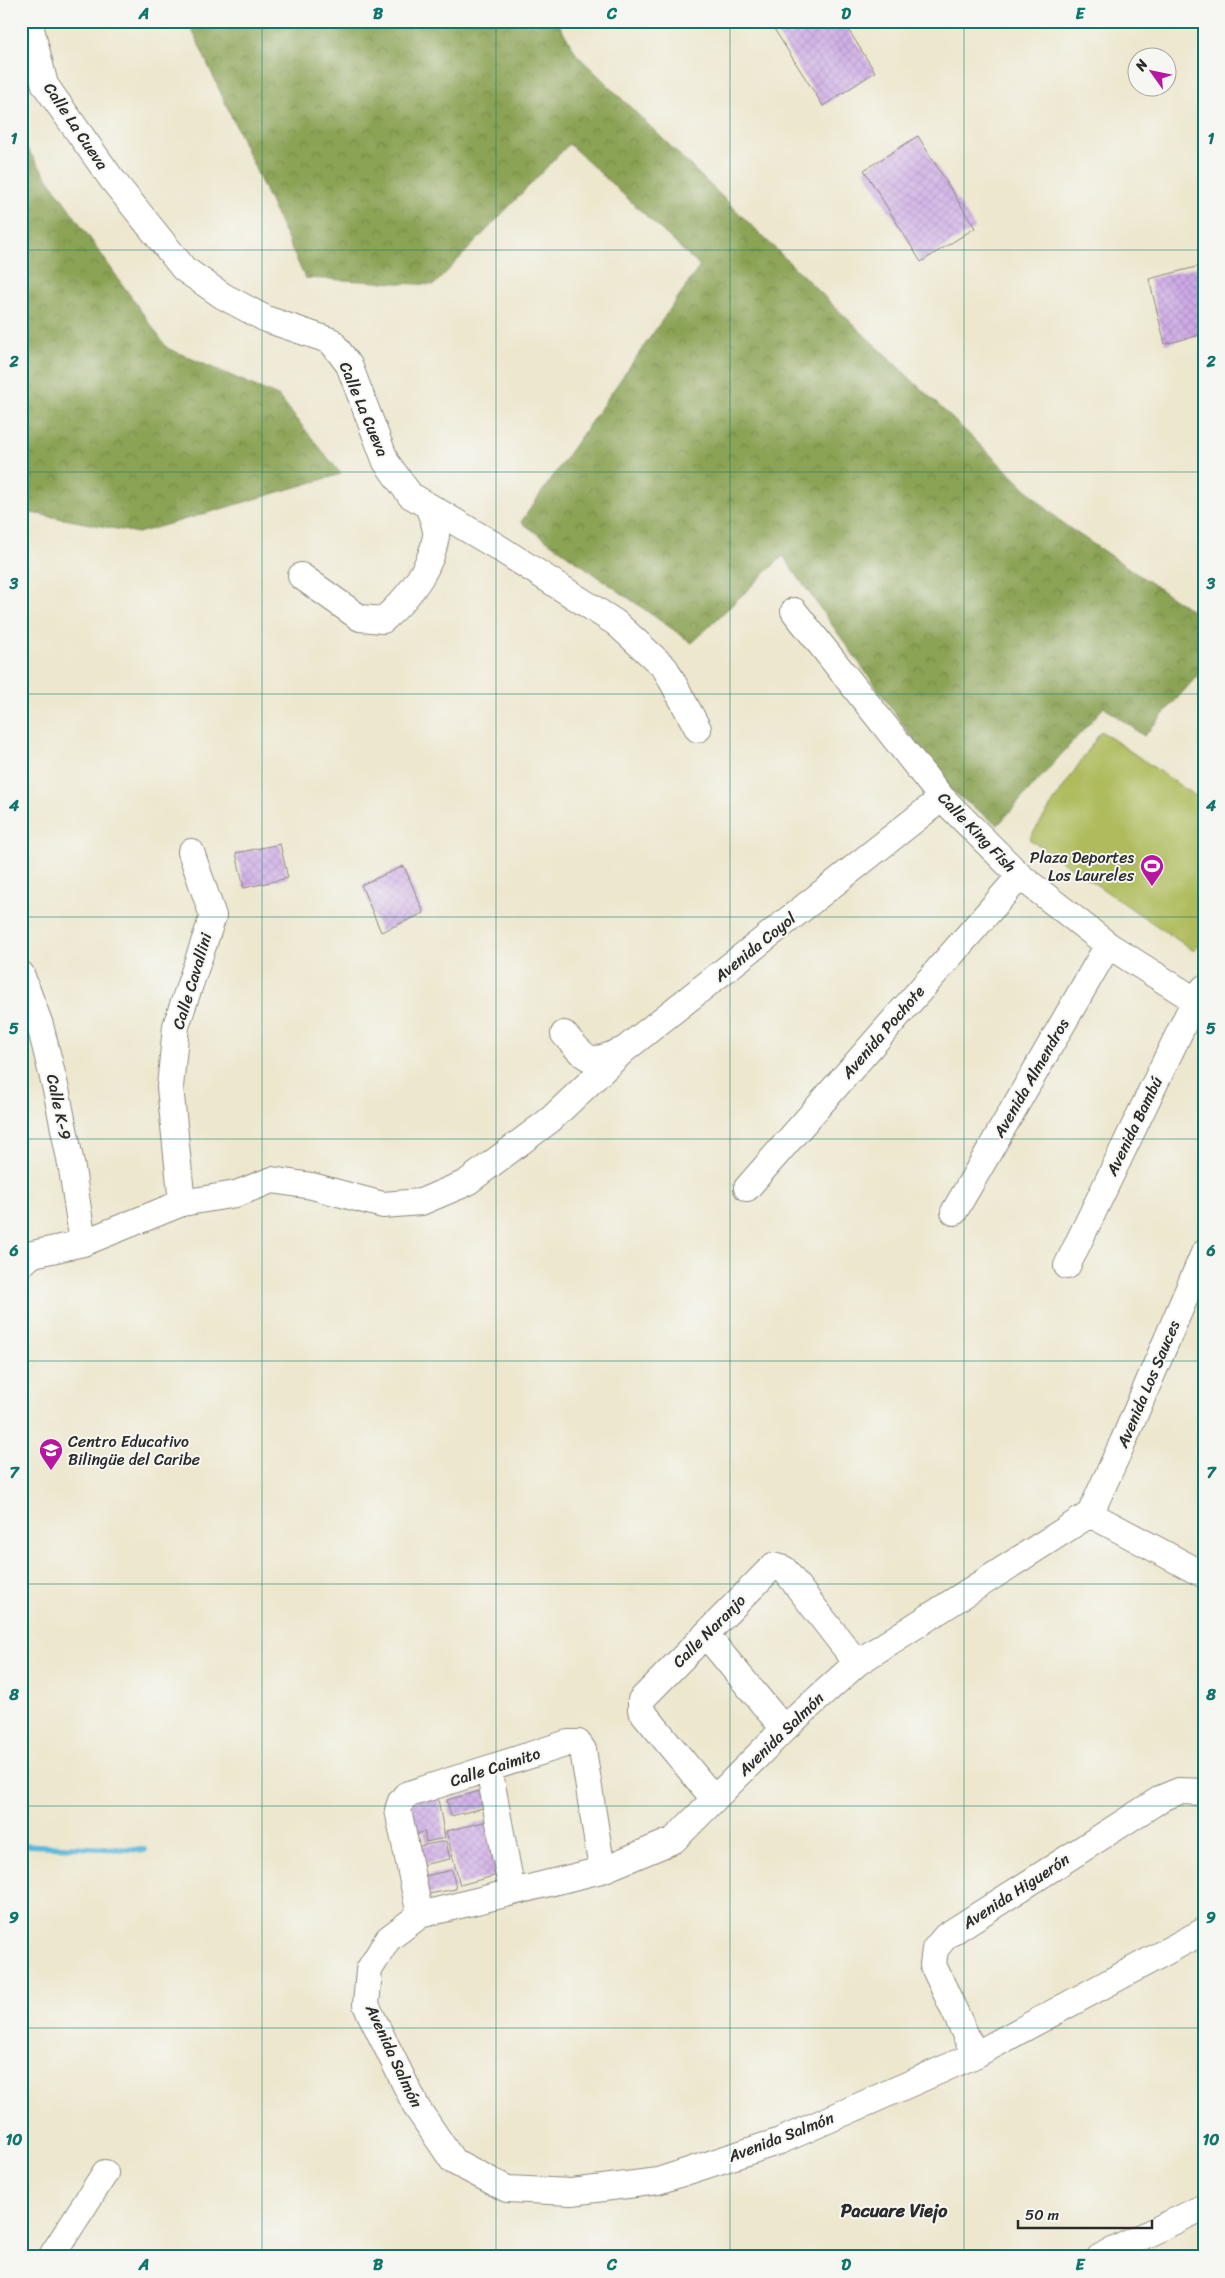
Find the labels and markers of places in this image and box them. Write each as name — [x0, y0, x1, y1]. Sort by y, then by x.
place label: Plaza Deportes Los Laureles — [1030, 843, 1135, 890]
sports icon: Plaza Deportes Los Laureles — [1139, 853, 1165, 887]
place label: Centro Educativo Bilingüe del Caribe — [68, 1427, 200, 1474]
school or university icon: Centro Educativo Bilingüe del Caribe — [38, 1437, 64, 1471]

